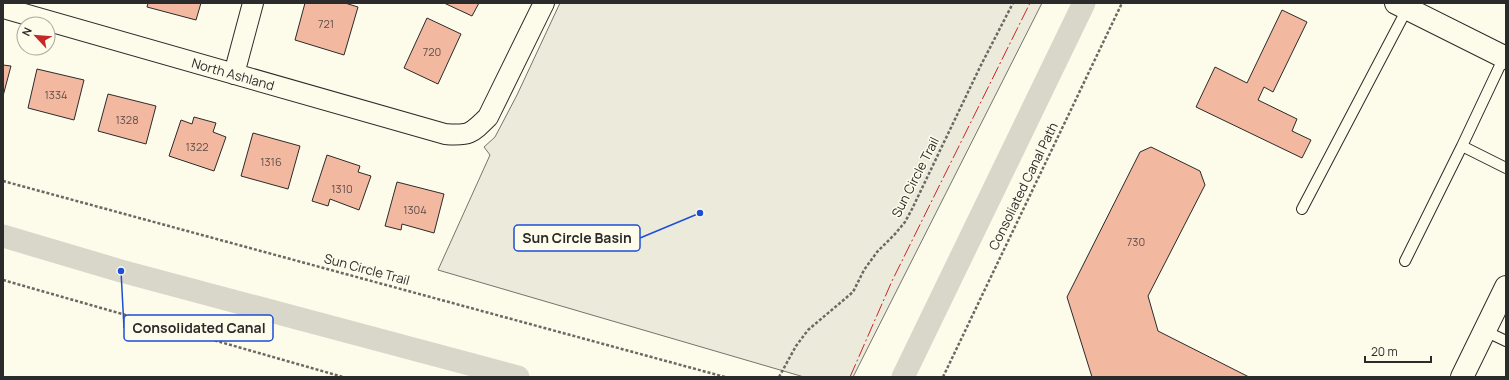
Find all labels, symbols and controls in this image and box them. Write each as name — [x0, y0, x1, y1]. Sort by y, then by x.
north arrow — [16, 16, 56, 56]
house number: 721 — [318, 16, 334, 31]
text: N — [18, 24, 35, 38]
house number: 720 — [423, 44, 441, 59]
street label: North Ashland — [190, 54, 276, 94]
house number: 1334 — [45, 87, 67, 102]
house number: 1328 — [115, 112, 139, 127]
street label: Consoliated Canal Path — [984, 119, 1062, 253]
street label: Sun Circle Trail — [887, 134, 943, 220]
house number: 1322 — [186, 139, 208, 154]
house number: 1316 — [260, 154, 282, 169]
house number: 1310 — [331, 181, 353, 196]
house number: 1304 — [403, 202, 427, 217]
callout: Sun Circle Basin — [514, 225, 640, 251]
text: Sun Circle Basin — [522, 228, 632, 247]
house number: 730 — [1127, 234, 1145, 249]
street label: Sun Circle Trail — [322, 249, 412, 289]
callout: Consolidated Canal — [124, 315, 273, 341]
text: Consolidated Canal — [132, 318, 266, 337]
scale bar — [1365, 338, 1431, 364]
text: 20 m — [1371, 343, 1398, 360]

